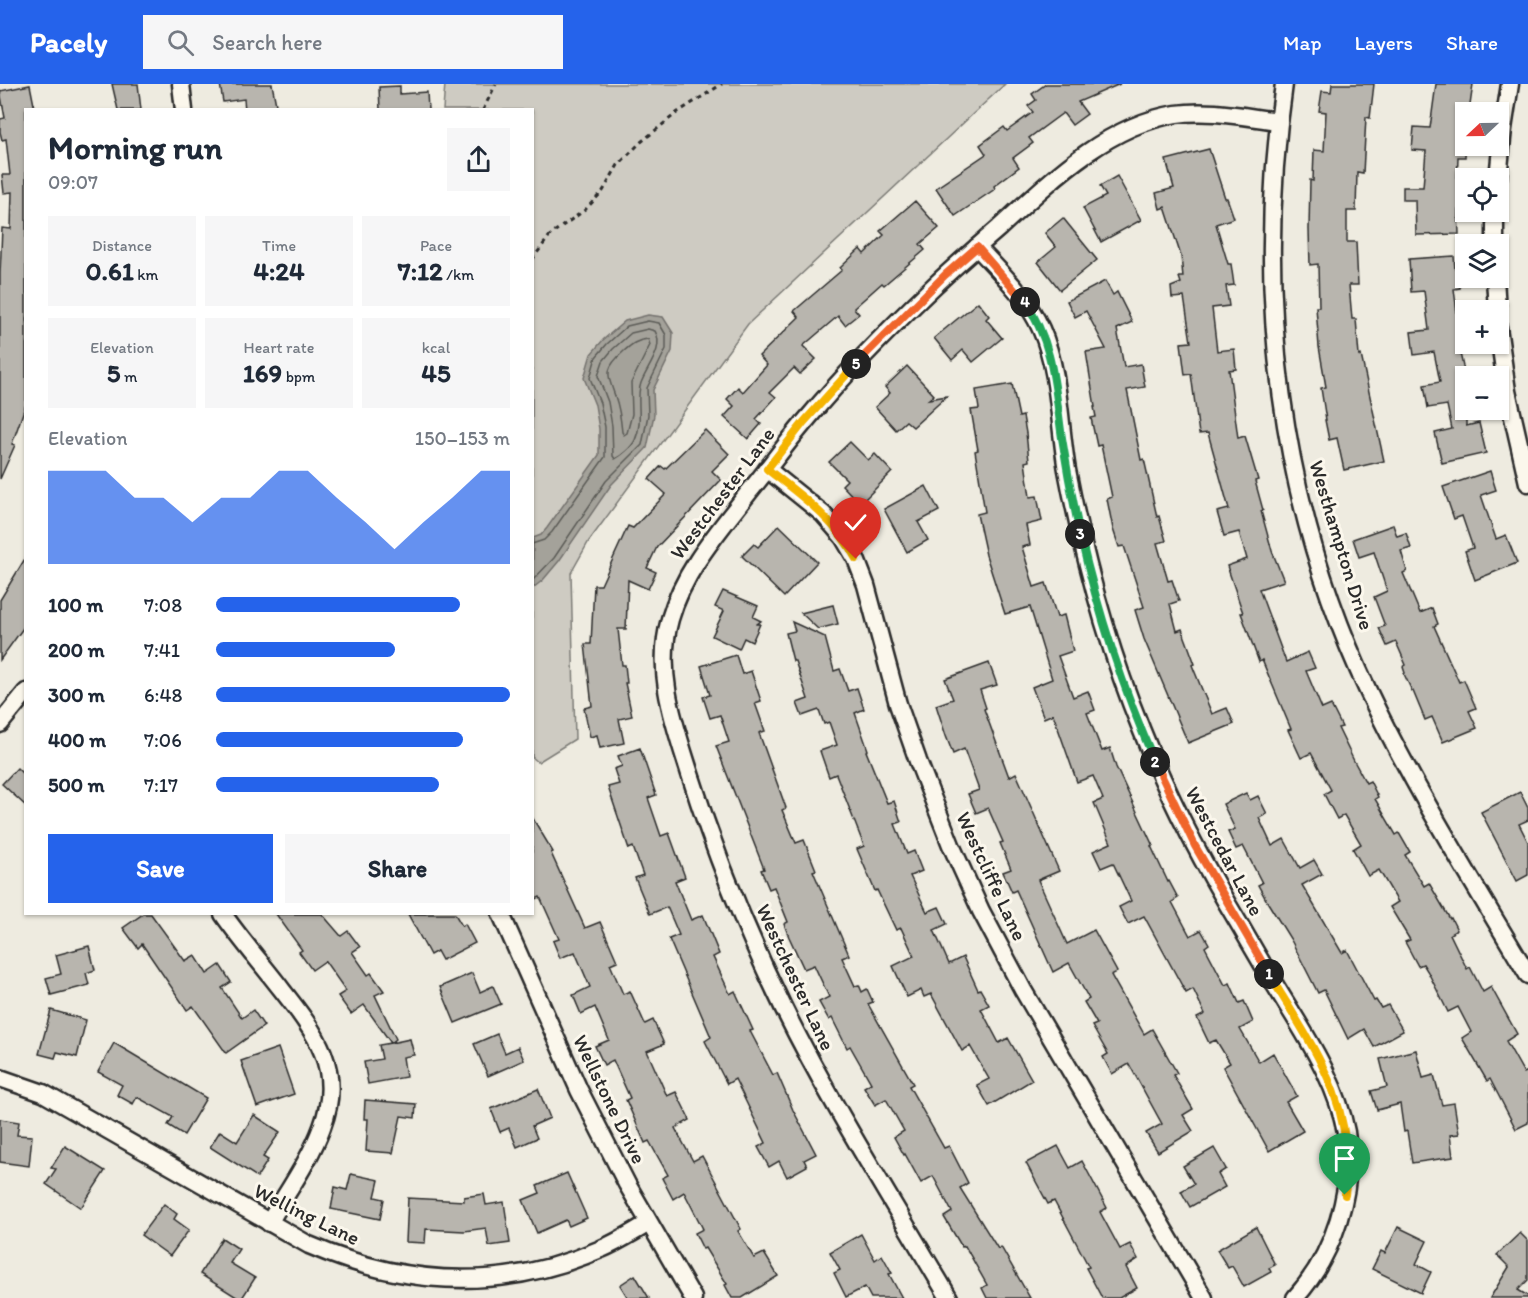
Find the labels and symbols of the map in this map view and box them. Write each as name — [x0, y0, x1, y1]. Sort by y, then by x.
north arrow — [1455, 102, 1509, 156]
pin: 4 — [1010, 287, 1040, 317]
pin: 5 — [841, 349, 871, 379]
street label: Westchester Lane — [664, 422, 780, 564]
street label: Westhampton Drive — [1304, 457, 1380, 633]
pin — [830, 497, 881, 559]
pin: 3 — [1065, 519, 1095, 549]
pin: 2 — [1140, 747, 1170, 777]
street label: Westcedar Lane — [1180, 782, 1270, 920]
street label: Westcliffe Lane — [951, 808, 1033, 944]
street label: Westchester Lane — [751, 900, 841, 1054]
pin: 1 — [1254, 959, 1284, 989]
street label: Wellstone Drive — [568, 1030, 652, 1168]
pin — [1319, 1133, 1370, 1195]
street label: Welling Lane — [250, 1178, 364, 1250]

